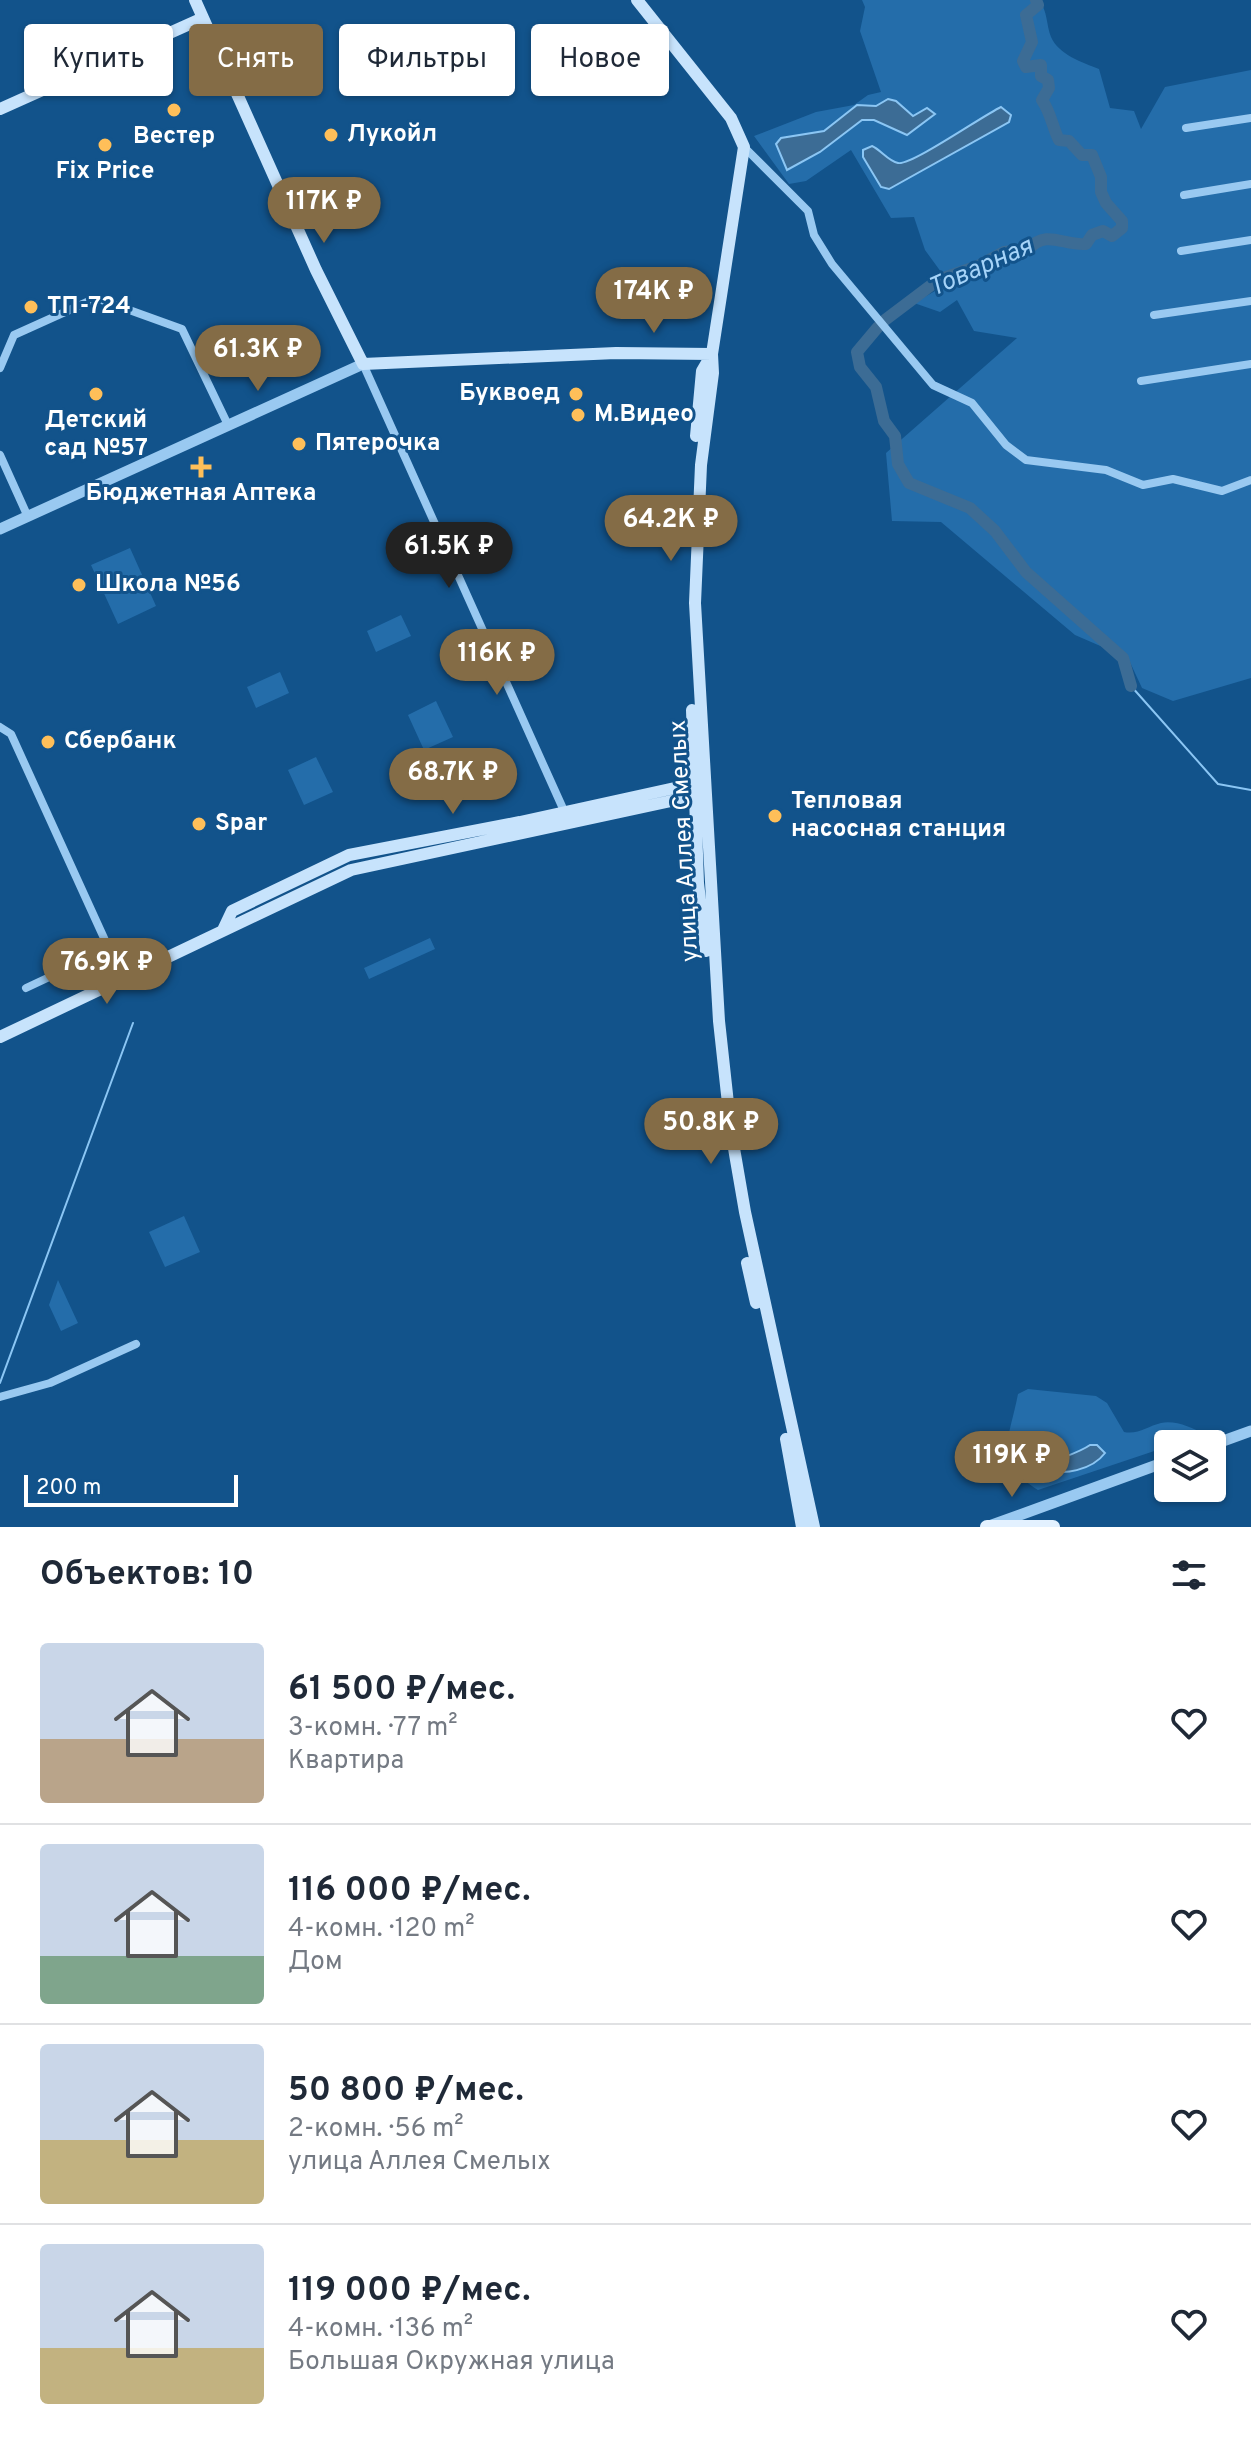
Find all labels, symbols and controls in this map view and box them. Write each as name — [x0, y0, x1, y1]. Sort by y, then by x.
chip: Купить — [24, 24, 173, 96]
chip: Снять — [189, 24, 323, 96]
chip: Фильтры — [339, 24, 515, 96]
chip: Новое — [531, 24, 669, 96]
marker: Вестер — [165, 101, 183, 119]
place label: Лукойл — [347, 120, 437, 150]
place label: Вестер — [133, 122, 215, 152]
marker: Лукойл — [322, 126, 340, 144]
marker: Fix Price — [96, 136, 114, 154]
place label: Fix Price — [56, 157, 154, 187]
pin: 117K ₽ — [259, 177, 389, 245]
text: 117K ₽ — [286, 186, 362, 219]
water label: Товарная — [924, 230, 1039, 306]
pin: 174K ₽ — [589, 267, 719, 335]
text: 174K ₽ — [614, 276, 694, 309]
place label: ТП-724 — [47, 292, 131, 322]
marker: ТП-724 — [22, 298, 40, 316]
pin: 61.3K ₽ — [184, 325, 332, 393]
text: 61.3K ₽ — [213, 334, 303, 367]
place label: Буквоед — [459, 379, 560, 409]
marker: Детский сад №57 — [87, 385, 105, 403]
marker: Буквоед — [567, 385, 585, 403]
place label: M.Видео — [594, 400, 694, 430]
place label: Детский сад №57 — [44, 406, 148, 464]
marker: M.Видео — [569, 406, 587, 424]
place label: Пятерочка — [315, 429, 440, 459]
marker: Пятерочка — [290, 435, 308, 453]
marker: Бюджетная Аптека — [192, 458, 210, 476]
place label: Бюджетная Аптека — [86, 479, 316, 509]
pin: 64.2K ₽ — [597, 495, 745, 563]
text: 64.2K ₽ — [623, 504, 719, 537]
pin: 61.5K ₽ — [375, 522, 523, 590]
text: 61.5K ₽ — [404, 531, 494, 564]
place label: Школа №56 — [95, 570, 241, 600]
marker: Школа №56 — [70, 576, 88, 594]
pin: 116K ₽ — [432, 629, 562, 697]
text: 116K ₽ — [458, 638, 536, 671]
street label: улица Аллея Смелых — [664, 719, 706, 963]
place label: Сбербанк — [64, 727, 177, 757]
marker: Сбербанк — [39, 733, 57, 751]
pin: 68.7K ₽ — [379, 748, 527, 816]
text: 68.7K ₽ — [407, 757, 499, 790]
place label: Тепловая насосная станция — [791, 787, 1006, 845]
marker: Тепловая насосная станция — [766, 807, 784, 825]
place label: Spar — [215, 809, 267, 839]
marker: Spar — [190, 815, 208, 833]
pin: 76.9K ₽ — [33, 938, 181, 1006]
text: 76.9K ₽ — [61, 947, 153, 980]
pin: 50.8K ₽ — [637, 1098, 785, 1166]
text: 50.8K ₽ — [662, 1107, 760, 1140]
map controls — [1154, 1430, 1226, 1502]
button: layers — [1154, 1430, 1226, 1502]
pin: 119K ₽ — [947, 1431, 1077, 1499]
text: 119K ₽ — [973, 1440, 1051, 1473]
scale bar — [24, 1471, 238, 1507]
text: 200 m — [36, 1475, 101, 1502]
icon: filters — [1167, 1553, 1211, 1597]
text: Объектов: 10 — [40, 1554, 254, 1597]
text: 61 500 ₽/мес. — [288, 1669, 515, 1712]
icon: home — [104, 1675, 200, 1771]
icon: heart — [1167, 1701, 1211, 1745]
text: 3-комн. · 77 m² — [288, 1712, 458, 1745]
text: Квартира — [288, 1745, 404, 1778]
text: 116 000 ₽/мес. — [288, 1870, 530, 1913]
icon: home — [104, 1876, 200, 1972]
icon: heart — [1167, 1902, 1211, 1946]
text: 4-комн. · 120 m² — [288, 1913, 475, 1946]
text: Дом — [288, 1946, 343, 1979]
text: 50 800 ₽/мес. — [288, 2070, 524, 2113]
icon: home — [104, 2076, 200, 2172]
icon: heart — [1167, 2102, 1211, 2146]
text: 2-комн. · 56 m² — [288, 2113, 464, 2146]
text: улица Аллея Смелых — [288, 2146, 551, 2179]
text: 119 000 ₽/мес. — [288, 2270, 530, 2313]
icon: home — [104, 2276, 200, 2372]
icon: heart — [1167, 2302, 1211, 2346]
text: 4-комн. · 136 m² — [288, 2313, 473, 2346]
text: Большая Окружная улица — [288, 2346, 615, 2379]

